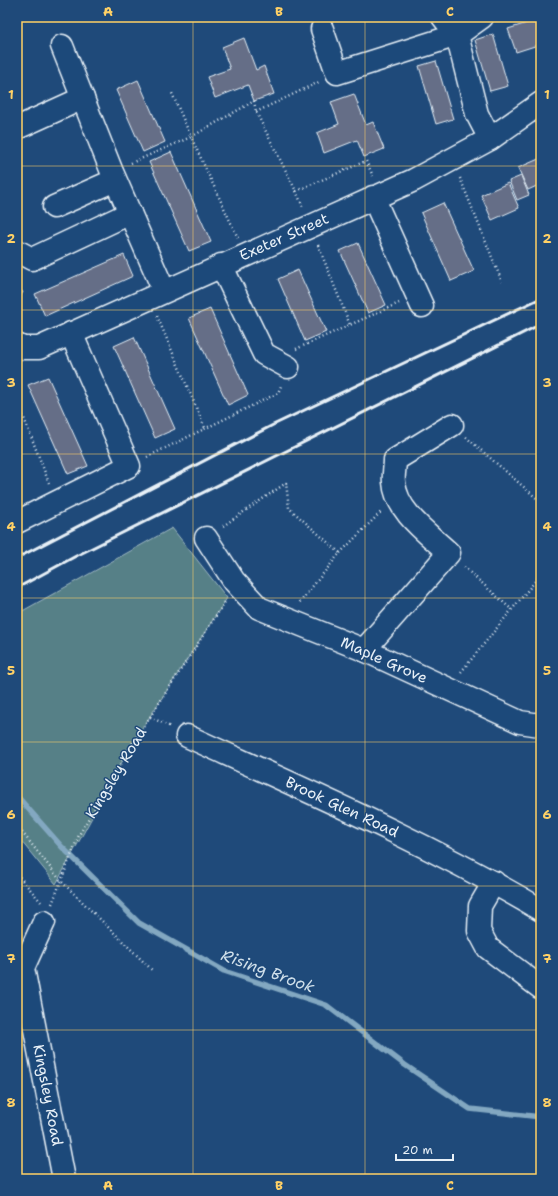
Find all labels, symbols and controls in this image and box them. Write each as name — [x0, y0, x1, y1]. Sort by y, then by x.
text: A — [103, 3, 113, 20]
text: B — [275, 3, 283, 20]
text: C — [446, 3, 454, 20]
text: 1 — [8, 86, 14, 103]
text: 1 — [544, 86, 550, 103]
street label: Exeter Street — [236, 208, 332, 266]
text: 2 — [6, 230, 16, 247]
text: 2 — [542, 230, 552, 247]
text: 3 — [6, 374, 16, 391]
text: 3 — [542, 374, 552, 391]
text: 4 — [6, 518, 16, 535]
text: 4 — [542, 518, 552, 535]
street label: Maple Grove — [337, 632, 431, 688]
text: 5 — [7, 662, 15, 679]
text: 5 — [543, 662, 551, 679]
street label: Kingsley Road — [81, 723, 151, 822]
street label: Brook Glen Road — [282, 772, 402, 842]
text: 6 — [6, 806, 16, 823]
text: 6 — [542, 806, 552, 823]
water label: Rising Brook — [218, 944, 318, 998]
text: 7 — [6, 950, 16, 967]
text: 7 — [542, 950, 552, 967]
street label: Kingsley Road — [28, 1043, 68, 1148]
text: 8 — [6, 1094, 16, 1111]
text: 8 — [542, 1094, 552, 1111]
scale bar — [396, 1136, 453, 1162]
text: 20 m — [402, 1142, 433, 1158]
text: A — [103, 1177, 113, 1194]
text: B — [275, 1177, 283, 1194]
text: C — [446, 1177, 454, 1194]

